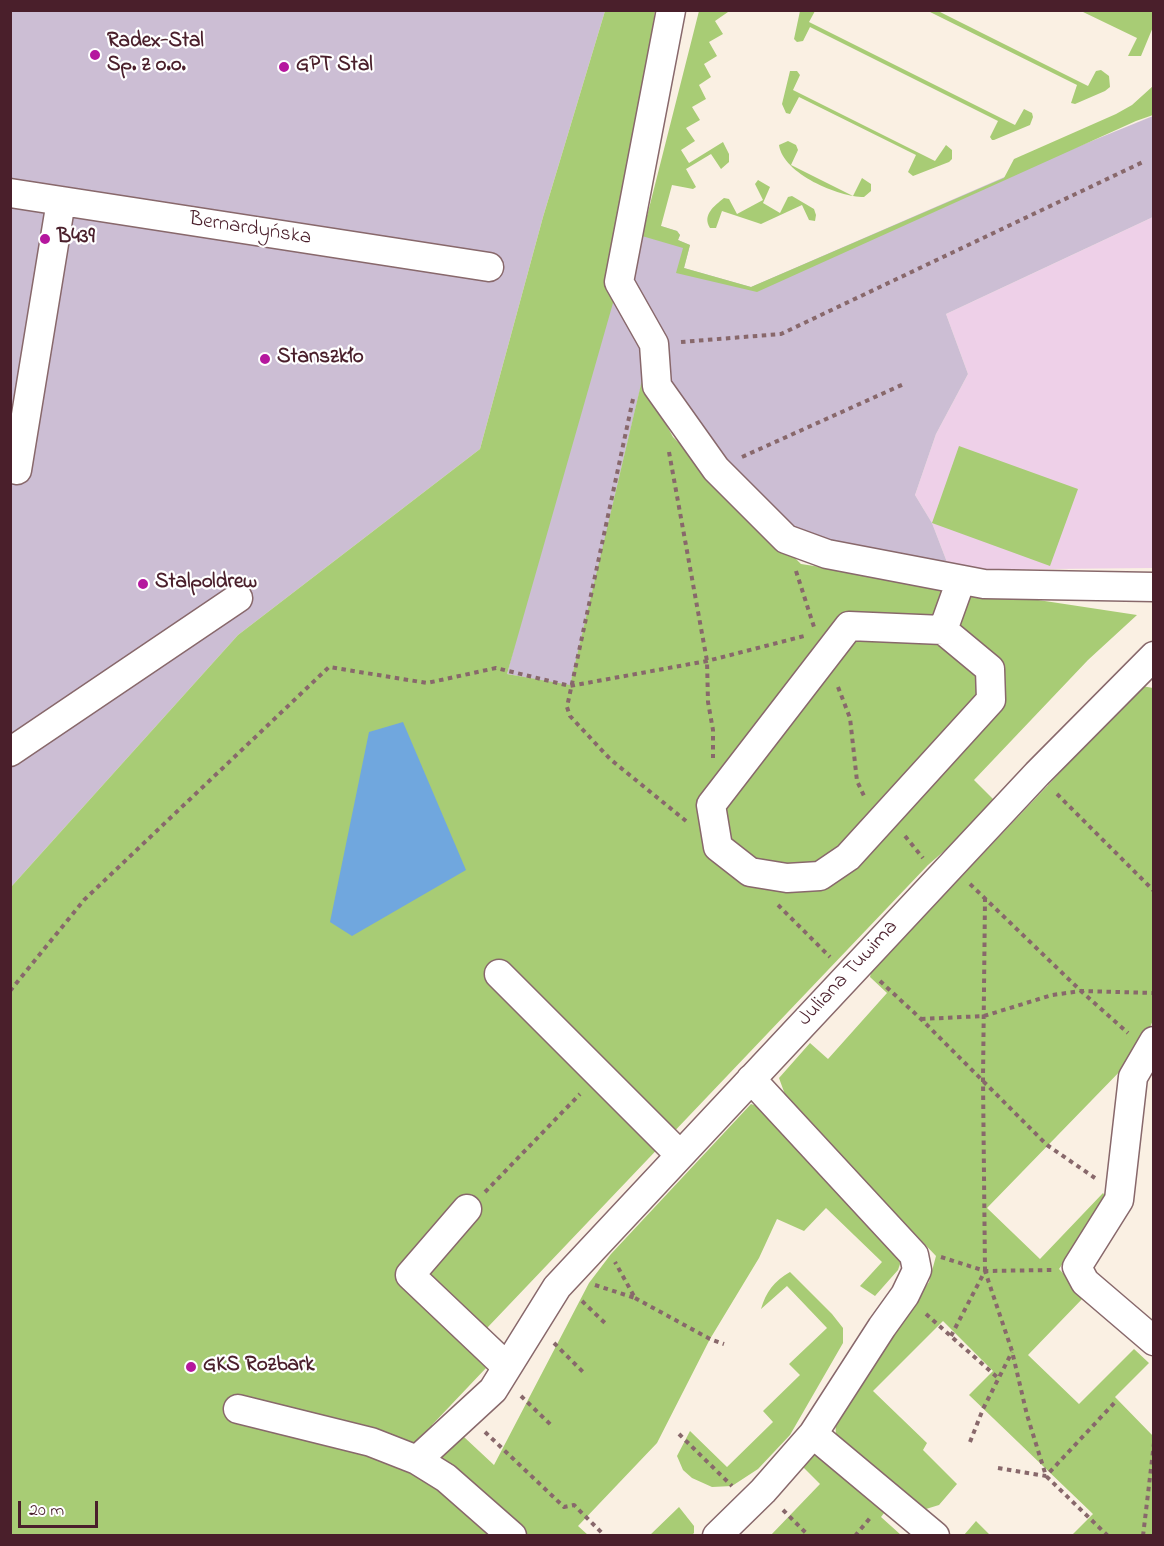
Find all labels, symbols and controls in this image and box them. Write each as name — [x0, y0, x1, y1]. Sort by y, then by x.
place label: Radex-Stal Sp. z o.o. — [107, 30, 204, 80]
marker: Radex-Stal Sp. z o.o. — [88, 48, 102, 62]
place label: GPT Stal — [296, 54, 373, 80]
marker: GPT Stal — [277, 60, 291, 74]
street label: Bernardyńska — [187, 208, 313, 252]
place label: B439 — [57, 226, 95, 252]
marker: B439 — [38, 232, 52, 246]
place label: Stanszkło — [277, 346, 364, 372]
marker: Stanszkło — [258, 352, 272, 366]
place label: Stalpoldrew — [155, 571, 257, 597]
marker: Stalpoldrew — [136, 577, 150, 591]
street label: Juliana Tuwima — [794, 916, 904, 1032]
place label: GKS Rozbark — [203, 1354, 315, 1380]
marker: GKS Rozbark — [184, 1360, 198, 1374]
scale bar — [21, 1489, 100, 1527]
text: 20 m — [29, 1498, 64, 1524]

